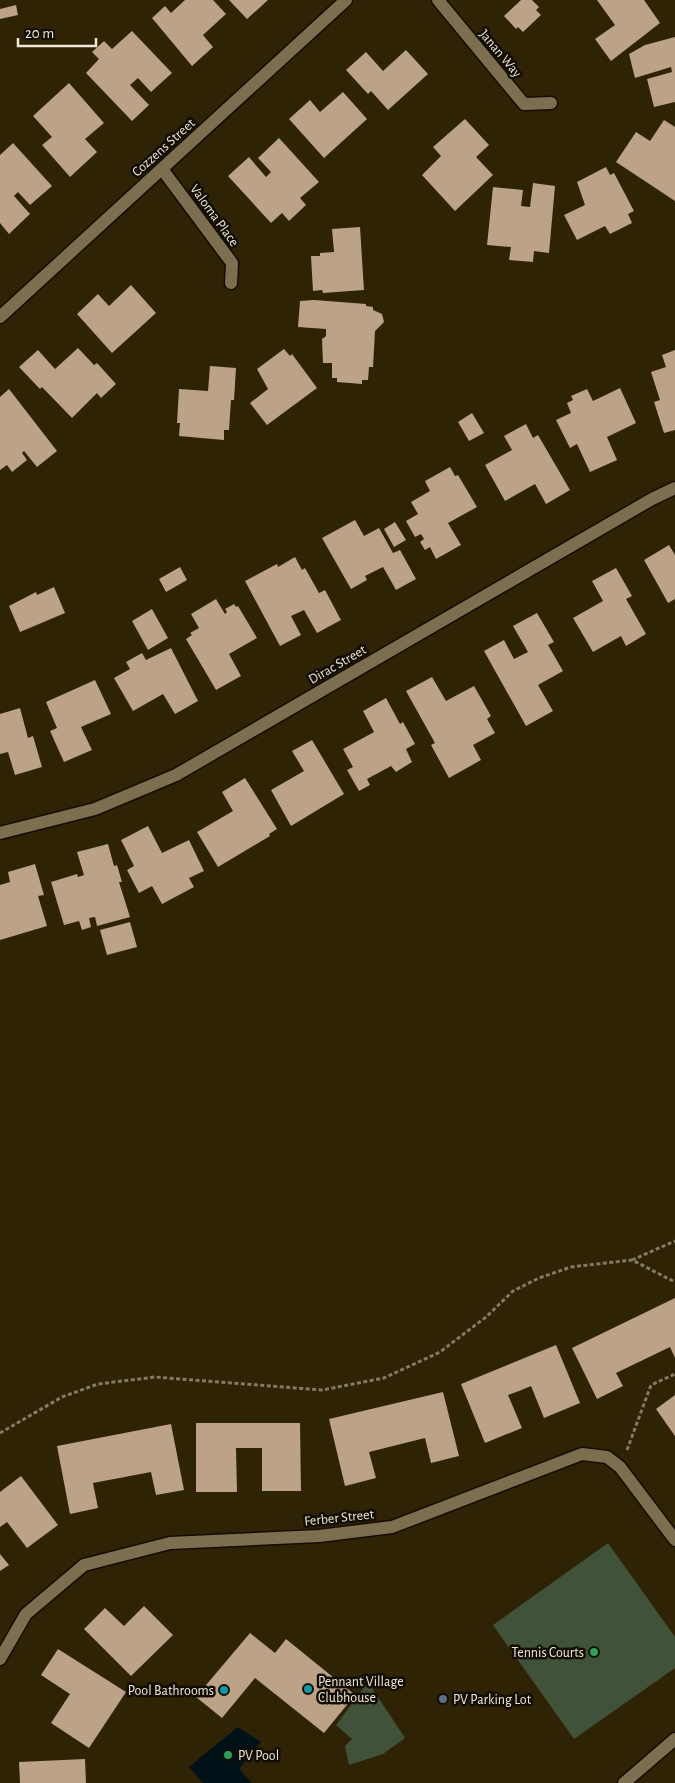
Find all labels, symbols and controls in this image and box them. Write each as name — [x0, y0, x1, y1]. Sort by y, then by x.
scale bar — [18, 15, 95, 47]
text: 20 m — [25, 26, 54, 41]
street label: Janan Way — [476, 27, 524, 80]
street label: Cozzens Street — [130, 116, 198, 179]
street label: Valoma Place — [187, 182, 241, 249]
street label: Dirac Street — [306, 643, 369, 687]
street label: Ferber Street — [304, 1507, 375, 1529]
place label: Tennis Courts — [511, 1646, 584, 1660]
marker: Tennis Courts — [588, 1646, 600, 1658]
place label: Pennant Village Clubhouse — [318, 1675, 404, 1705]
marker: Pennant Village Clubhouse — [302, 1683, 314, 1695]
place label: Pool Bathrooms — [128, 1684, 214, 1698]
marker: Pool Bathrooms — [218, 1684, 230, 1696]
marker: PV Parking Lot — [437, 1693, 449, 1705]
place label: PV Parking Lot — [453, 1693, 532, 1707]
marker: PV Pool — [222, 1749, 234, 1761]
place label: PV Pool — [238, 1749, 279, 1763]

